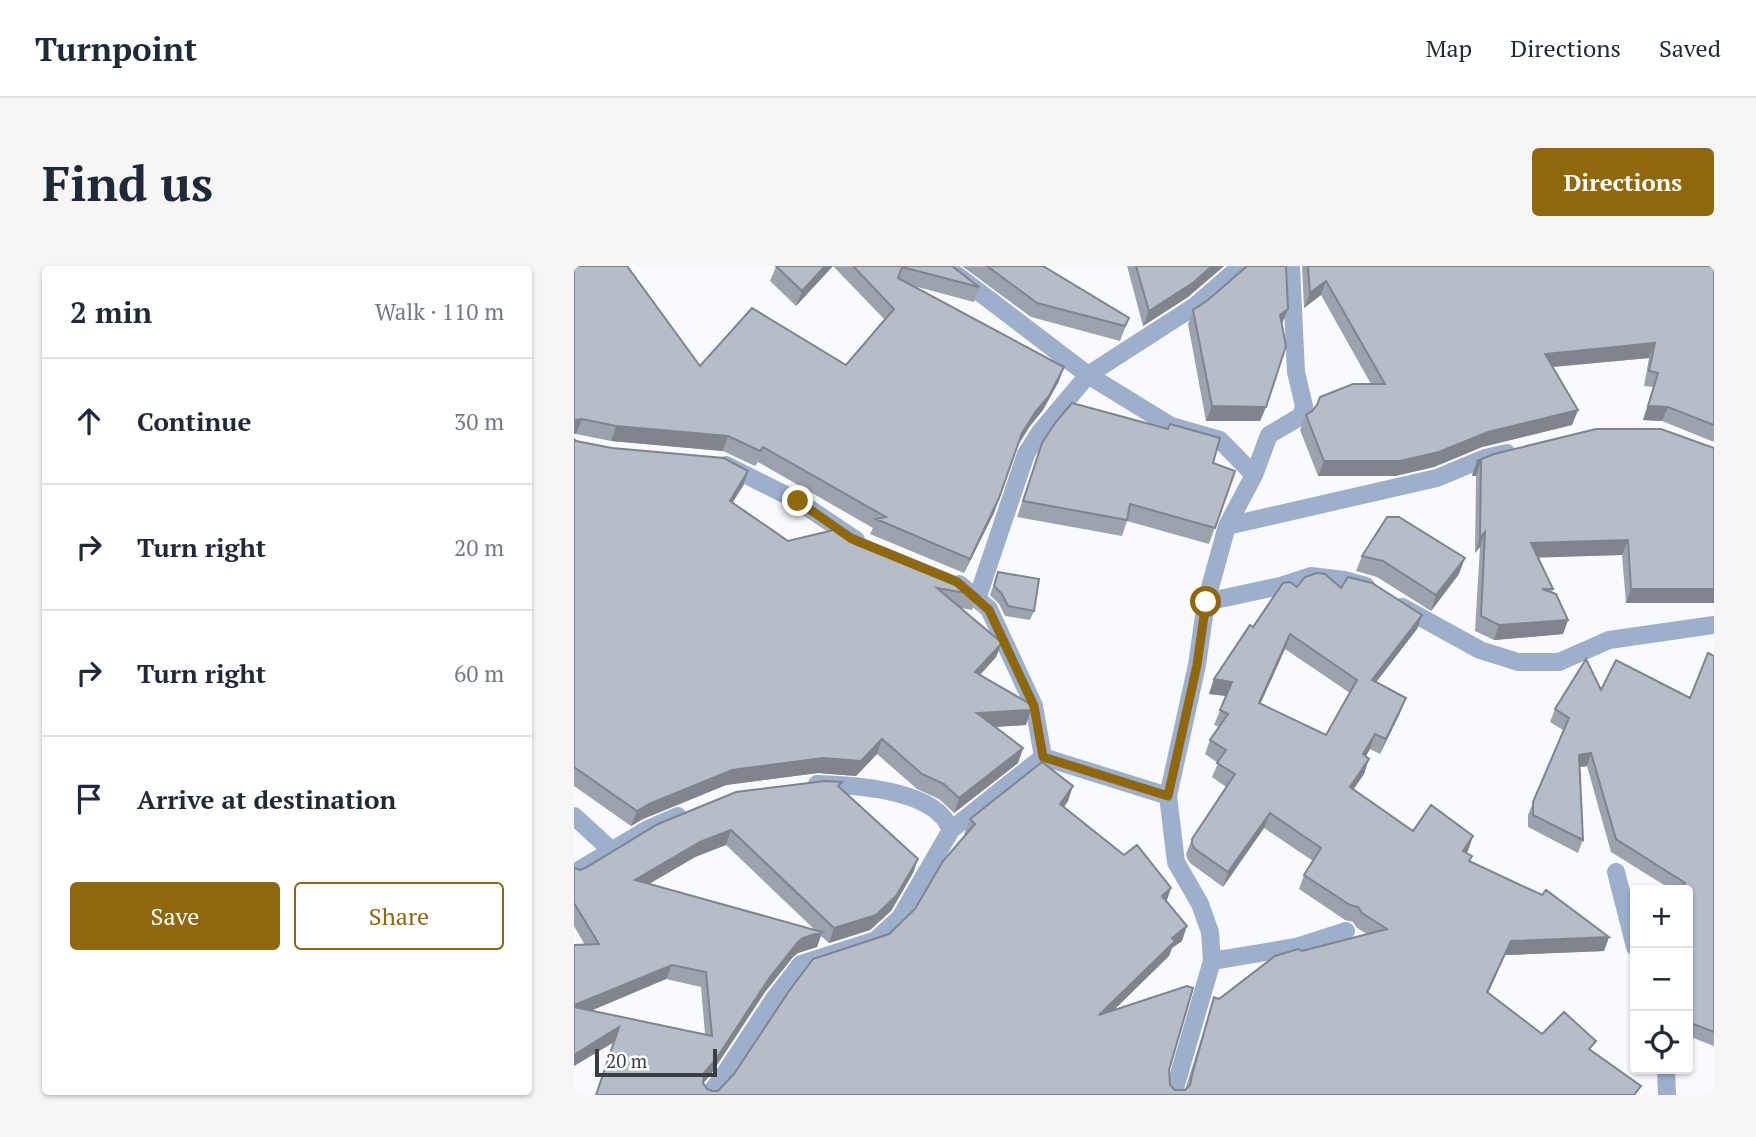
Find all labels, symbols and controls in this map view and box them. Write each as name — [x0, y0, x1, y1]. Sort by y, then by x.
text: Turnpoint — [35, 27, 197, 70]
text: Map — [1426, 32, 1472, 64]
text: Directions — [1510, 32, 1621, 64]
text: Saved — [1659, 32, 1721, 64]
button: Directions — [1532, 148, 1714, 216]
text: Find us — [42, 150, 213, 215]
text: 2 min — [70, 292, 152, 332]
text: Walk · 110 m — [375, 296, 504, 327]
icon: ahead — [70, 402, 108, 440]
text: Continue — [137, 404, 251, 438]
text: 30 m — [454, 406, 504, 437]
route end — [782, 485, 813, 516]
icon: right — [70, 528, 108, 566]
text: Turn right — [137, 530, 266, 564]
text: 20 m — [454, 532, 504, 563]
route start — [1190, 586, 1221, 617]
icon: right — [70, 654, 108, 692]
text: Turn right — [137, 656, 266, 690]
text: 60 m — [454, 658, 504, 689]
icon: arrive — [70, 780, 108, 818]
text: Arrive at destination — [137, 782, 396, 816]
button: Save — [70, 882, 280, 950]
button: Share — [294, 882, 504, 950]
map controls — [1630, 885, 1693, 1074]
button: + — [1630, 885, 1693, 948]
button: − — [1630, 948, 1693, 1011]
button: locate — [1630, 1011, 1693, 1074]
scale bar — [595, 1046, 718, 1078]
text: 20 m — [606, 1048, 647, 1073]

